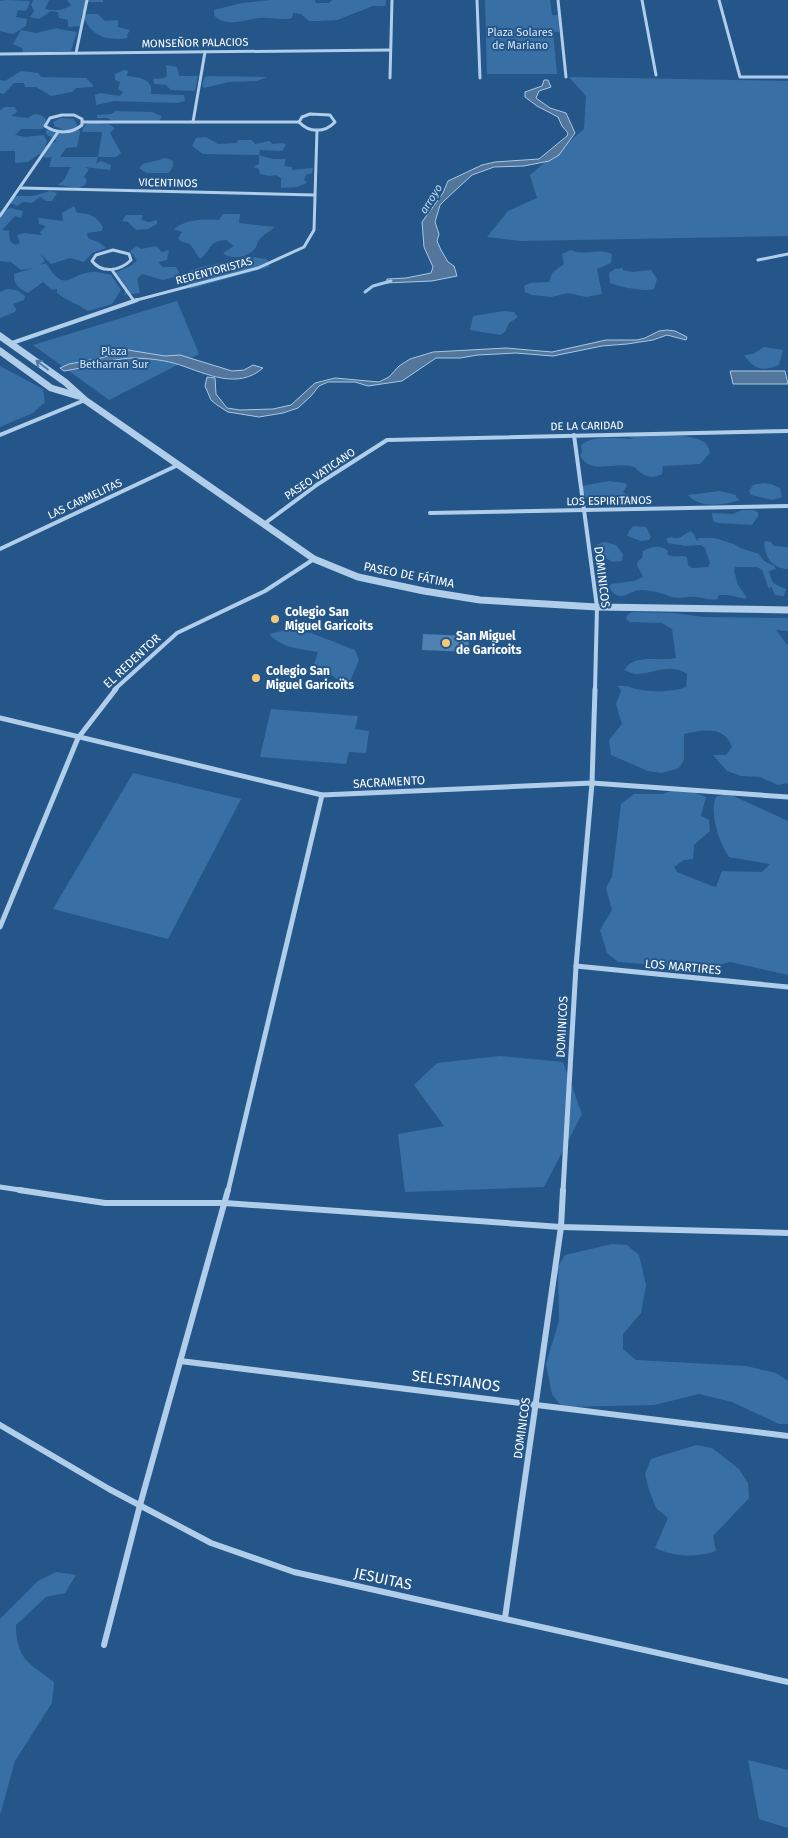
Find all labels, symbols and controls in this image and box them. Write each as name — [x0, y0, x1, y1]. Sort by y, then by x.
park label: Plaza Solares de Mariano — [487, 26, 553, 52]
street label: MONSEÑOR PALACIOS — [141, 36, 249, 50]
street label: VICENTINOS — [138, 176, 198, 190]
water label: arroyo — [417, 182, 445, 216]
street label: REDENTORISTAS — [174, 254, 254, 288]
park label: Plaza Betharran Sur — [79, 345, 149, 371]
one-way arrow — [36, 359, 49, 370]
street label: DE LA CARIDAD — [550, 419, 624, 433]
street label: PASEO VATICANO — [282, 446, 358, 502]
street label: LAS CARMELITAS — [46, 476, 124, 522]
street label: LOS ESPIRITANOS — [566, 494, 652, 508]
street label: DOMINICOS — [591, 545, 613, 609]
street label: PASEO DE FÁTIMA — [362, 558, 456, 591]
place label: Colegio San Miguel Garicoits — [285, 605, 373, 633]
marker: Colegio San Miguel Garicoits — [269, 613, 281, 625]
place label: San Miguel de Garicoits — [456, 629, 522, 657]
street label: EL REDENTOR — [101, 631, 163, 691]
marker: San Miguel de Garicoits — [440, 637, 452, 649]
place label: Colegio San Miguel Garicoïts — [266, 664, 354, 692]
marker: Colegio San Miguel Garicoïts — [250, 672, 262, 684]
street label: SACRAMENTO — [353, 773, 425, 791]
street label: LOS MARTIRES — [644, 957, 722, 977]
street label: DOMINICOS — [553, 995, 571, 1058]
street label: SELESTIANOS — [411, 1367, 501, 1395]
street label: DOMINICOS — [511, 1396, 533, 1460]
street label: JESUITAS — [352, 1564, 414, 1594]

